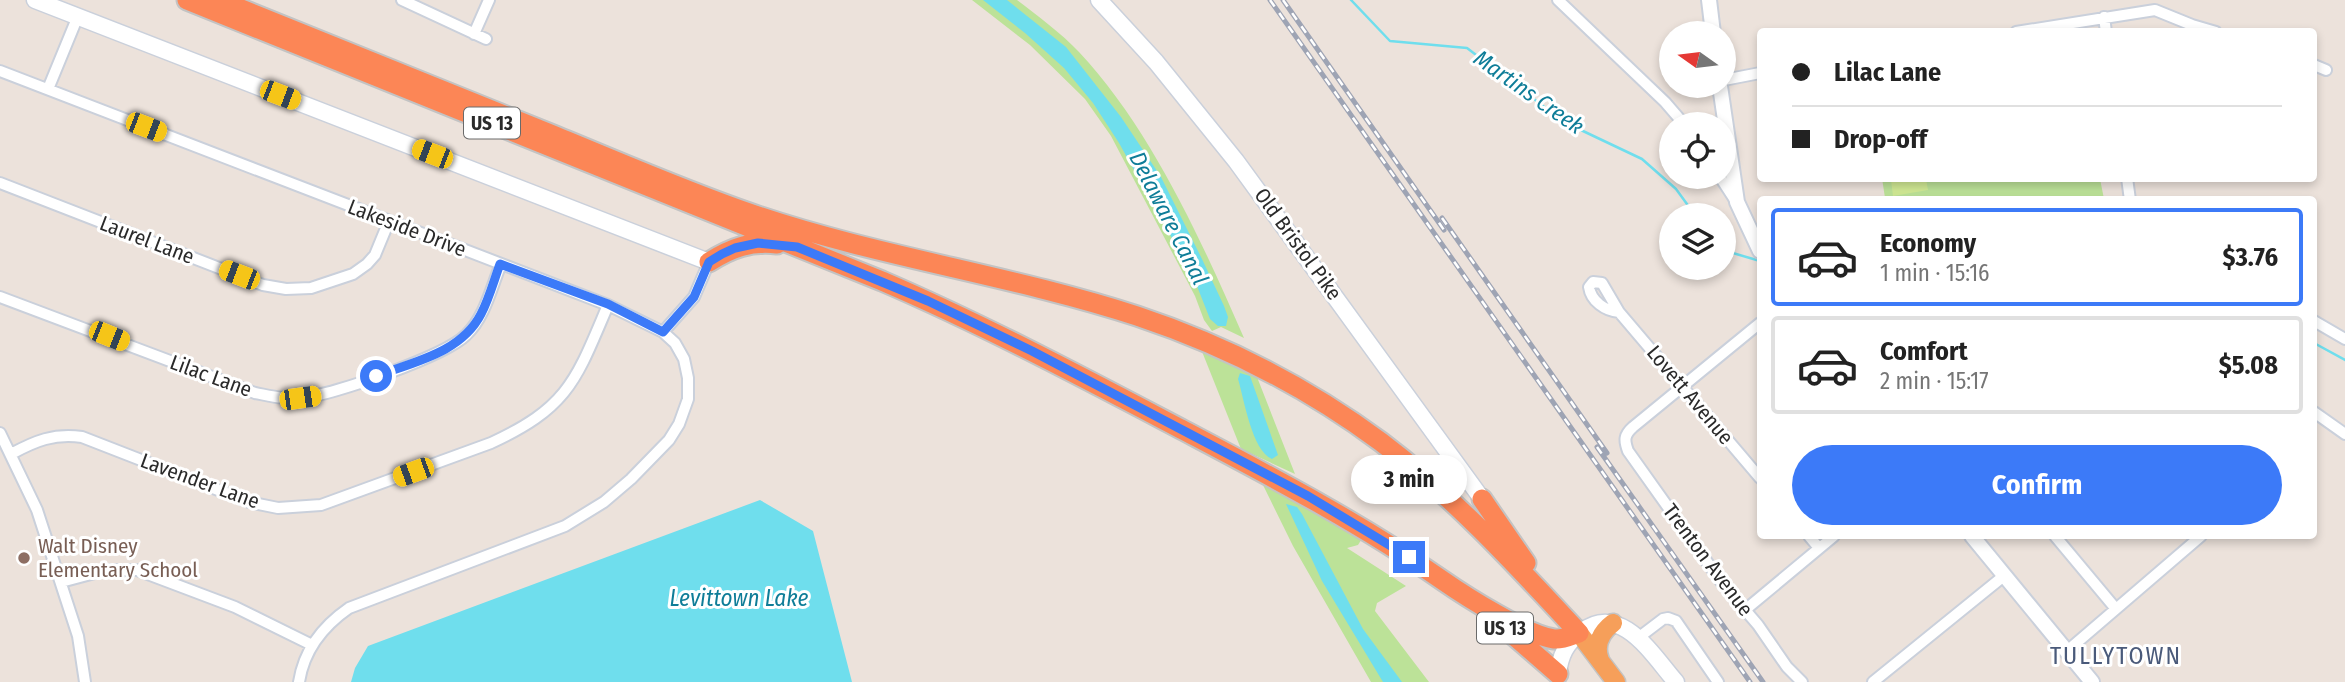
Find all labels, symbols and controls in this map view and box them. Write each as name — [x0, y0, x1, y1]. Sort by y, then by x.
north arrow — [1659, 21, 1736, 98]
map controls — [1659, 21, 1736, 280]
water label: Martins Creek — [1468, 44, 1590, 140]
text: Lilac Lane — [1834, 57, 1941, 88]
car — [257, 78, 304, 112]
road number: US 13 — [464, 108, 520, 139]
car — [123, 110, 170, 144]
button: locate — [1659, 112, 1736, 189]
text: Drop-off — [1834, 124, 1927, 155]
car — [409, 137, 456, 171]
water label: Delaware Canal — [1123, 147, 1215, 289]
street label: Old Bristol Pike — [1249, 183, 1347, 305]
street label: Lakeside Drive — [344, 194, 470, 262]
button: layers — [1659, 203, 1736, 280]
street label: Laurel Lane — [96, 210, 198, 270]
icon: car — [1796, 226, 1859, 289]
text: Economy — [1880, 228, 1976, 259]
text: $3.76 — [2223, 242, 2278, 273]
car — [216, 258, 263, 292]
text: 1 min · 15:16 — [1880, 259, 1990, 287]
car — [86, 318, 133, 354]
icon: car — [1796, 334, 1859, 397]
text: Comfort — [1880, 336, 1968, 367]
street label: Lovett Avenue — [1641, 340, 1739, 450]
street label: Lilac Lane — [167, 349, 255, 403]
text: $5.08 — [2219, 350, 2278, 381]
route start — [360, 360, 392, 392]
text: 2 min · 15:17 — [1880, 367, 1989, 395]
car — [278, 385, 323, 411]
button: Confirm — [1792, 445, 2282, 525]
street label: Lavender Lane — [137, 447, 263, 515]
car — [390, 455, 437, 489]
callout: 3 min — [1351, 456, 1467, 504]
text: 3 min — [1383, 465, 1435, 493]
street label: Trenton Avenue — [1657, 499, 1759, 621]
place label: Walt Disney Elementary School — [38, 533, 198, 583]
route end — [1393, 541, 1425, 573]
marker: Walt Disney Elementary School — [16, 550, 32, 566]
water label: Levittown Lake — [669, 584, 809, 612]
road number: US 13 — [1477, 612, 1533, 643]
district label: TULLYTOWN — [2050, 642, 2182, 670]

